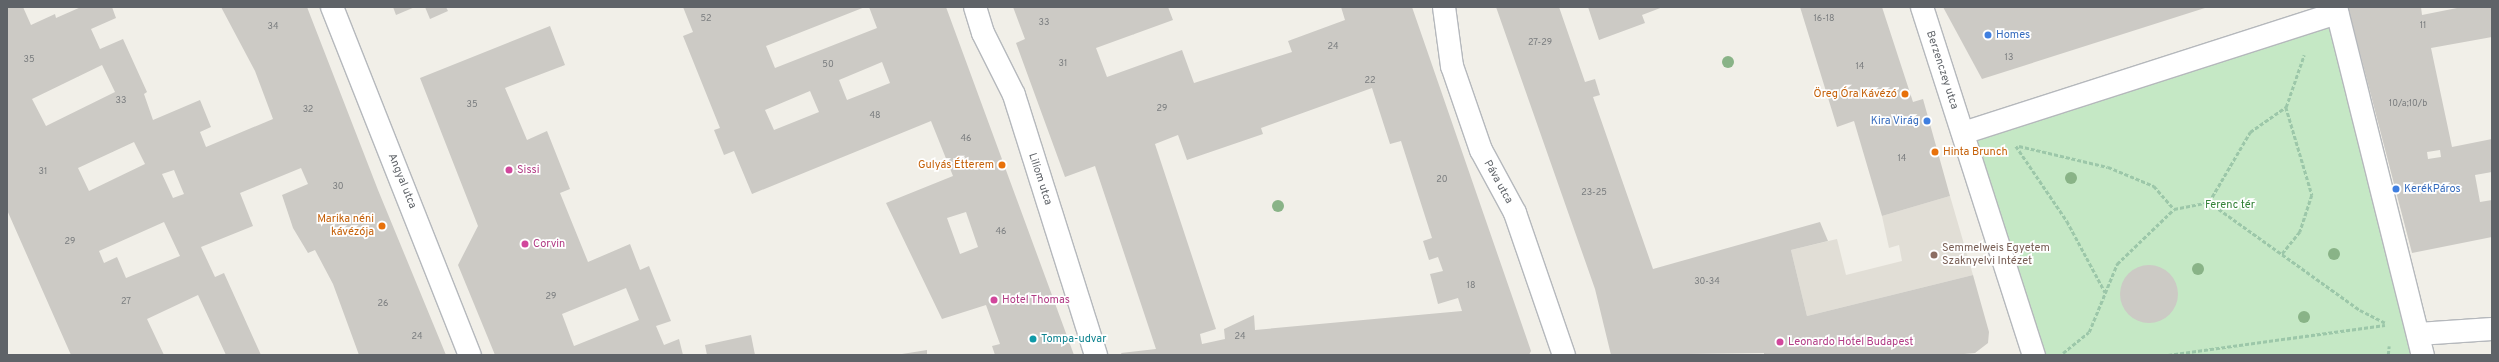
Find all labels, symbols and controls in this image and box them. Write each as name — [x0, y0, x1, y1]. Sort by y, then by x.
house number: 52 — [700, 14, 712, 24]
house number: 16-18 — [1813, 14, 1835, 24]
house number: 33 — [1039, 18, 1049, 28]
house number: 11 — [2420, 21, 2426, 31]
house number: 34 — [267, 22, 279, 32]
place label: Homes — [1996, 28, 2030, 42]
street label: Berzenczey utca — [1923, 29, 1961, 111]
marker: Homes — [1983, 30, 1993, 40]
house number: 27-29 — [1528, 38, 1552, 48]
house number: 24 — [1327, 42, 1339, 52]
house number: 13 — [2005, 53, 2013, 63]
house number: 35 — [23, 55, 35, 65]
house number: 31 — [1059, 59, 1067, 69]
house number: 50 — [822, 60, 834, 70]
house number: 14 — [1856, 62, 1864, 72]
house number: 22 — [1364, 76, 1376, 86]
place label: Öreg Óra Kávézó — [1814, 87, 1897, 101]
marker: Öreg Óra Kávézó — [1900, 89, 1910, 99]
house number: 33 — [116, 96, 126, 106]
house number: 10/a;10/b — [2389, 99, 2427, 109]
house number: 35 — [466, 100, 478, 110]
house number: 29 — [1157, 104, 1167, 114]
house number: 32 — [303, 105, 313, 115]
house number: 48 — [869, 111, 881, 121]
place label: Kira Virág — [1870, 114, 1919, 128]
marker: Kira Virág — [1922, 116, 1932, 126]
house number: 46 — [961, 134, 971, 144]
place label: Hinta Brunch — [1943, 145, 2008, 159]
marker: Hinta Brunch — [1930, 147, 1940, 157]
street label: Angyal utca — [385, 151, 419, 211]
street label: Liliom utca — [1025, 151, 1055, 207]
house number: 14 — [1898, 154, 1906, 164]
place label: Gulyás Étterem — [918, 158, 994, 172]
street label: Páva utca — [1481, 158, 1515, 206]
marker: Gulyás Étterem — [997, 160, 1007, 170]
place label: Sissi — [517, 163, 539, 177]
marker: Sissi — [504, 165, 514, 175]
house number: 31 — [39, 167, 47, 177]
house number: 20 — [1436, 175, 1448, 185]
house number: 30 — [332, 182, 344, 192]
place label: KerékPáros — [2404, 182, 2461, 196]
marker: KerékPáros — [2391, 184, 2401, 194]
house number: 23-25 — [1581, 188, 1607, 198]
park label: Ferenc tér — [2205, 198, 2255, 212]
place label: Marika néni kávézója — [317, 213, 374, 239]
marker: Marika néni kávézója — [377, 221, 387, 231]
house number: 46 — [996, 227, 1006, 237]
house number: 29 — [65, 237, 75, 247]
place label: Corvin — [533, 237, 565, 251]
marker: Corvin — [520, 239, 530, 249]
place label: Semmelweis Egyetem Szaknyelvi Intézet — [1942, 242, 2050, 268]
marker: Semmelweis Egyetem Szaknyelvi Intézet — [1929, 250, 1939, 260]
house number: 30-34 — [1694, 277, 1720, 287]
house number: 18 — [1467, 281, 1475, 291]
house number: 29 — [546, 292, 556, 302]
place label: Hotel Thomas — [1002, 293, 1070, 307]
marker: Hotel Thomas — [989, 295, 999, 305]
house number: 27 — [121, 297, 131, 307]
house number: 26 — [378, 299, 388, 309]
house number: 24 — [411, 332, 423, 342]
place label: Tompa-udvar — [1041, 332, 1106, 346]
house number: 24 — [1234, 332, 1246, 342]
marker: Tompa-udvar — [1028, 334, 1038, 344]
place label: Leonardo Hotel Budapest — [1788, 335, 1913, 349]
marker: Leonardo Hotel Budapest — [1775, 337, 1785, 347]

